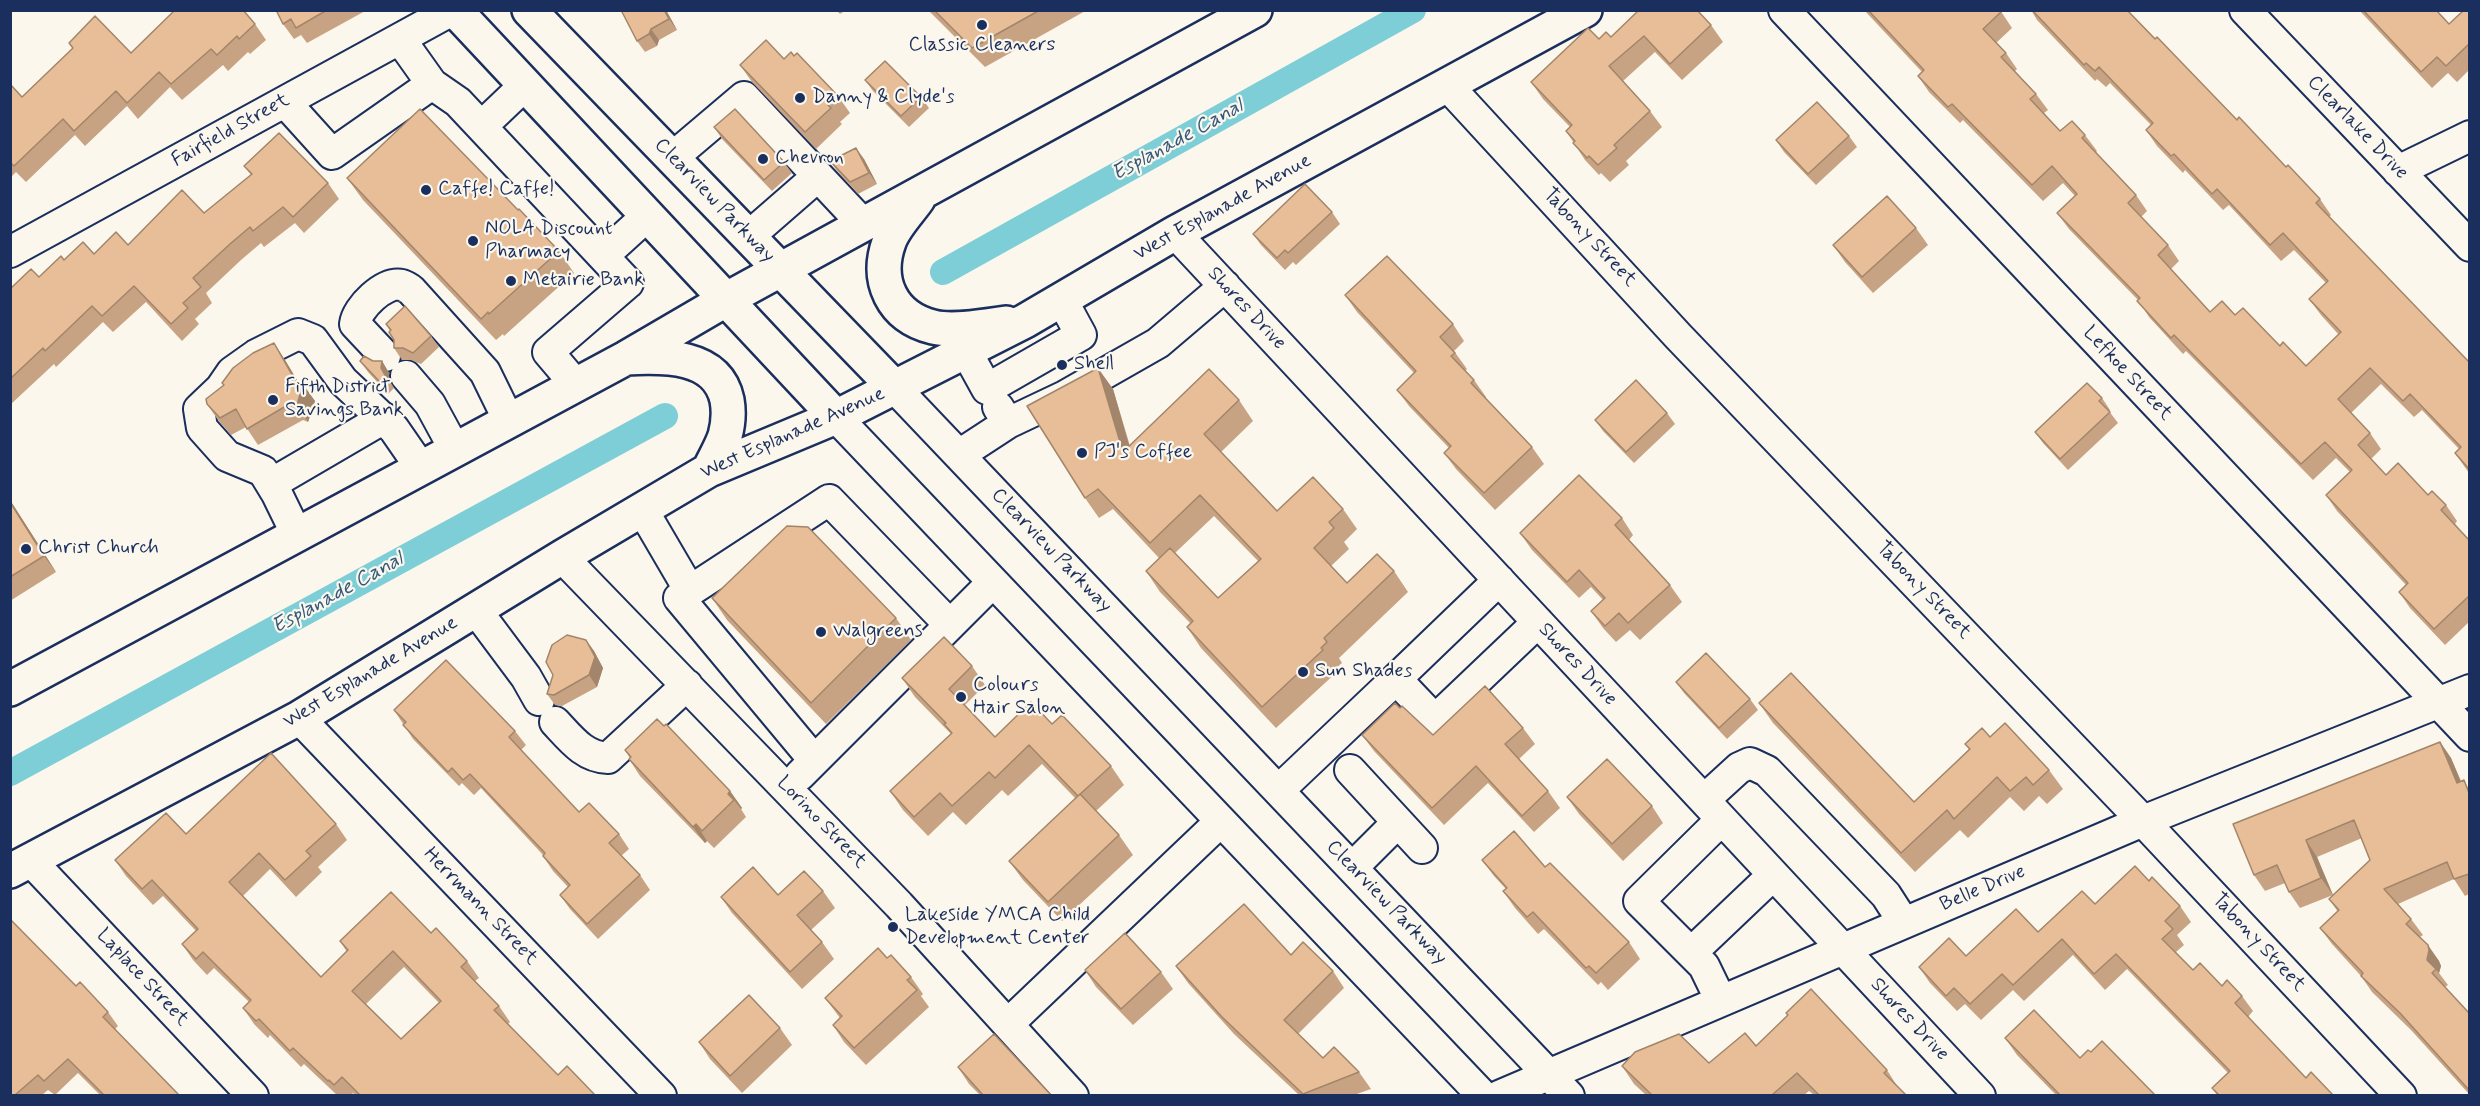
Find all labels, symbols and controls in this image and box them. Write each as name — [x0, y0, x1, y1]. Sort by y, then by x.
marker: Classic Cleaners — [975, 18, 989, 32]
place label: Classic Cleaners — [909, 34, 1055, 58]
street label: Clearlake Drive — [2301, 71, 2413, 185]
place label: Danny & Clyde's — [812, 86, 955, 110]
street label: Fairfield Street — [168, 89, 294, 173]
marker: Danny & Clyde's — [793, 91, 807, 105]
water label: Esplanade Canal — [1108, 95, 1248, 187]
street label: Clearview Parkway — [648, 134, 780, 268]
place label: Chevron — [775, 147, 844, 171]
street label: West Esplanade Avenue — [1130, 149, 1316, 267]
marker: Chevron — [756, 152, 770, 166]
place label: Caffe! Caffe! — [438, 178, 555, 202]
marker: Caffe! Caffe! — [419, 183, 433, 197]
street label: Tabony Street — [1537, 183, 1641, 293]
place label: NOLA Discount Pharmacy — [485, 218, 612, 265]
marker: NOLA Discount Pharmacy — [466, 234, 480, 248]
street label: Shores Drive — [1202, 263, 1290, 355]
place label: Metairie Bank — [523, 269, 644, 293]
marker: Metairie Bank — [504, 274, 518, 288]
street label: Lefkoe Street — [2077, 322, 2177, 426]
place label: Shell — [1074, 353, 1114, 377]
marker: Shell — [1055, 358, 1069, 372]
place label: Fifth District Savings Bank — [285, 376, 404, 423]
street label: West Esplanade Avenue — [697, 383, 889, 485]
marker: Fifth District Savings Bank — [266, 393, 280, 407]
place label: PJ's Coffee — [1094, 441, 1192, 465]
marker: PJ's Coffee — [1075, 446, 1089, 460]
street label: Clearview Parkway — [985, 484, 1117, 618]
place label: Christ Church — [38, 537, 159, 561]
street label: Tabony Street — [1870, 537, 1976, 645]
marker: Christ Church — [19, 542, 33, 556]
water label: Esplanade Canal — [268, 548, 408, 640]
street label: West Esplanade Avenue — [280, 611, 462, 735]
street label: Shores Drive — [1533, 619, 1621, 711]
place label: Walgreens — [833, 620, 923, 644]
marker: Walgreens — [814, 625, 828, 639]
place label: Sun Shades — [1315, 660, 1412, 684]
marker: Sun Shades — [1296, 665, 1310, 679]
place label: Colours Hair Salon — [973, 674, 1065, 721]
marker: Colours Hair Salon — [954, 690, 968, 704]
street label: Lorino Street — [771, 772, 871, 874]
street label: Clearview Parkway — [1320, 836, 1452, 970]
street label: Herrmann Street — [418, 843, 542, 971]
street label: Belle Drive — [1937, 860, 2029, 918]
street label: Tabony Street — [2206, 888, 2310, 998]
place label: Lakeside YMCA Child Development Center — [905, 904, 1090, 951]
marker: Lakeside YMCA Child Development Center — [886, 920, 900, 934]
street label: Laplace Street — [91, 924, 193, 1032]
street label: Shores Drive — [1865, 974, 1953, 1066]

